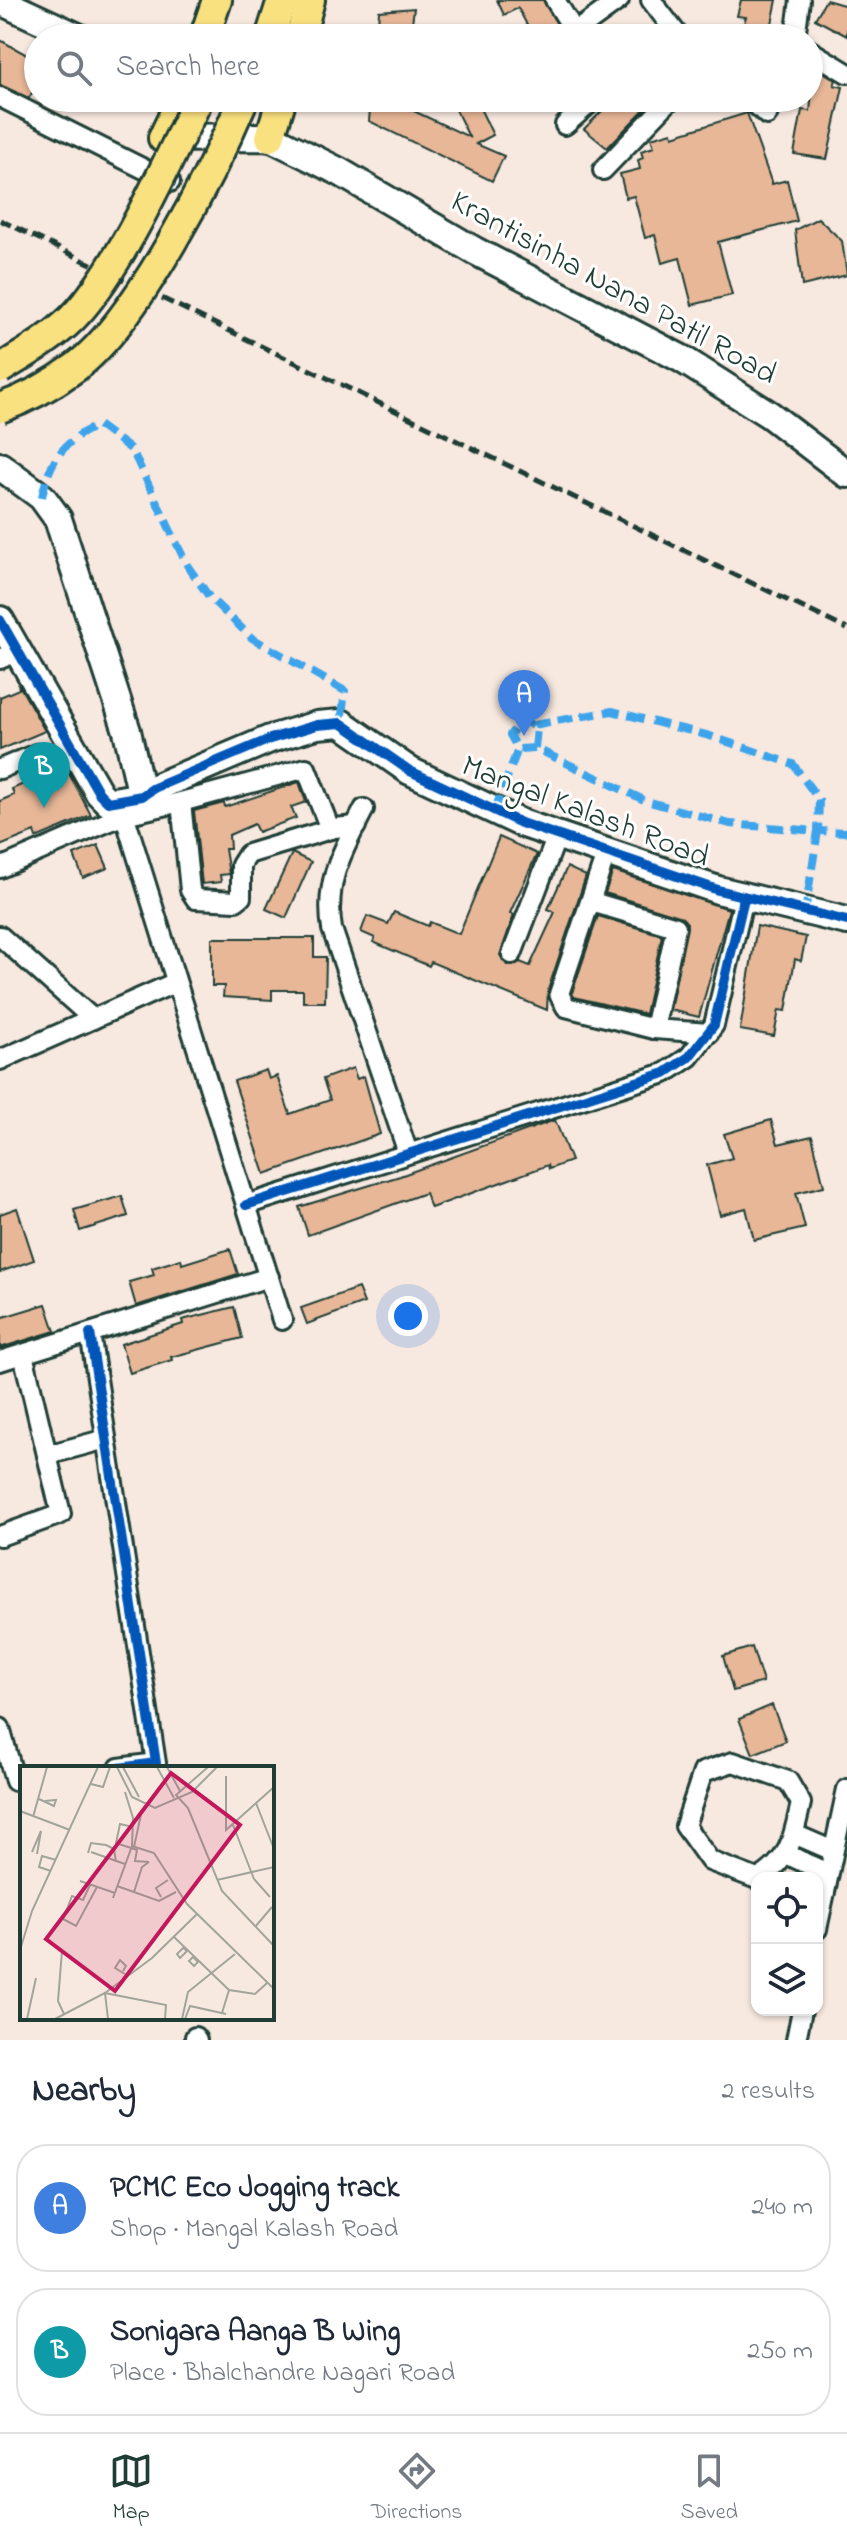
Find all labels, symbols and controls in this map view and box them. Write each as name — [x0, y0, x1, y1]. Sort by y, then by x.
search box — [24, 24, 823, 112]
icon: search — [52, 46, 96, 90]
text: Search here — [116, 46, 260, 90]
street label: Krantisinha Nana Patil Road — [441, 180, 785, 398]
pin: A — [498, 670, 550, 736]
pin: B — [18, 742, 70, 808]
street label: Mangal Kalash Road — [454, 744, 716, 882]
your location — [388, 1296, 428, 1336]
inset map — [20, 1766, 274, 2020]
map controls — [751, 1872, 823, 2016]
button: locate — [751, 1872, 823, 1944]
button: layers — [751, 1944, 823, 2016]
text: Nearby — [32, 2067, 136, 2117]
text: 2 results — [722, 2073, 815, 2111]
text: PCMC Eco Jogging track — [110, 2167, 399, 2211]
text: A — [52, 2189, 68, 2227]
text: 240 m — [751, 2189, 813, 2227]
text: Shop · Mangal Kalash Road — [110, 2211, 398, 2249]
text: Sonigara Aanga B Wing — [110, 2311, 401, 2355]
text: B — [51, 2333, 69, 2371]
text: 250 m — [747, 2333, 813, 2371]
text: Place · Bhalchandre Nagari Road — [110, 2355, 455, 2393]
tab: Map — [109, 2449, 153, 2529]
tab: Directions — [371, 2449, 462, 2529]
tab: Saved — [681, 2449, 738, 2529]

